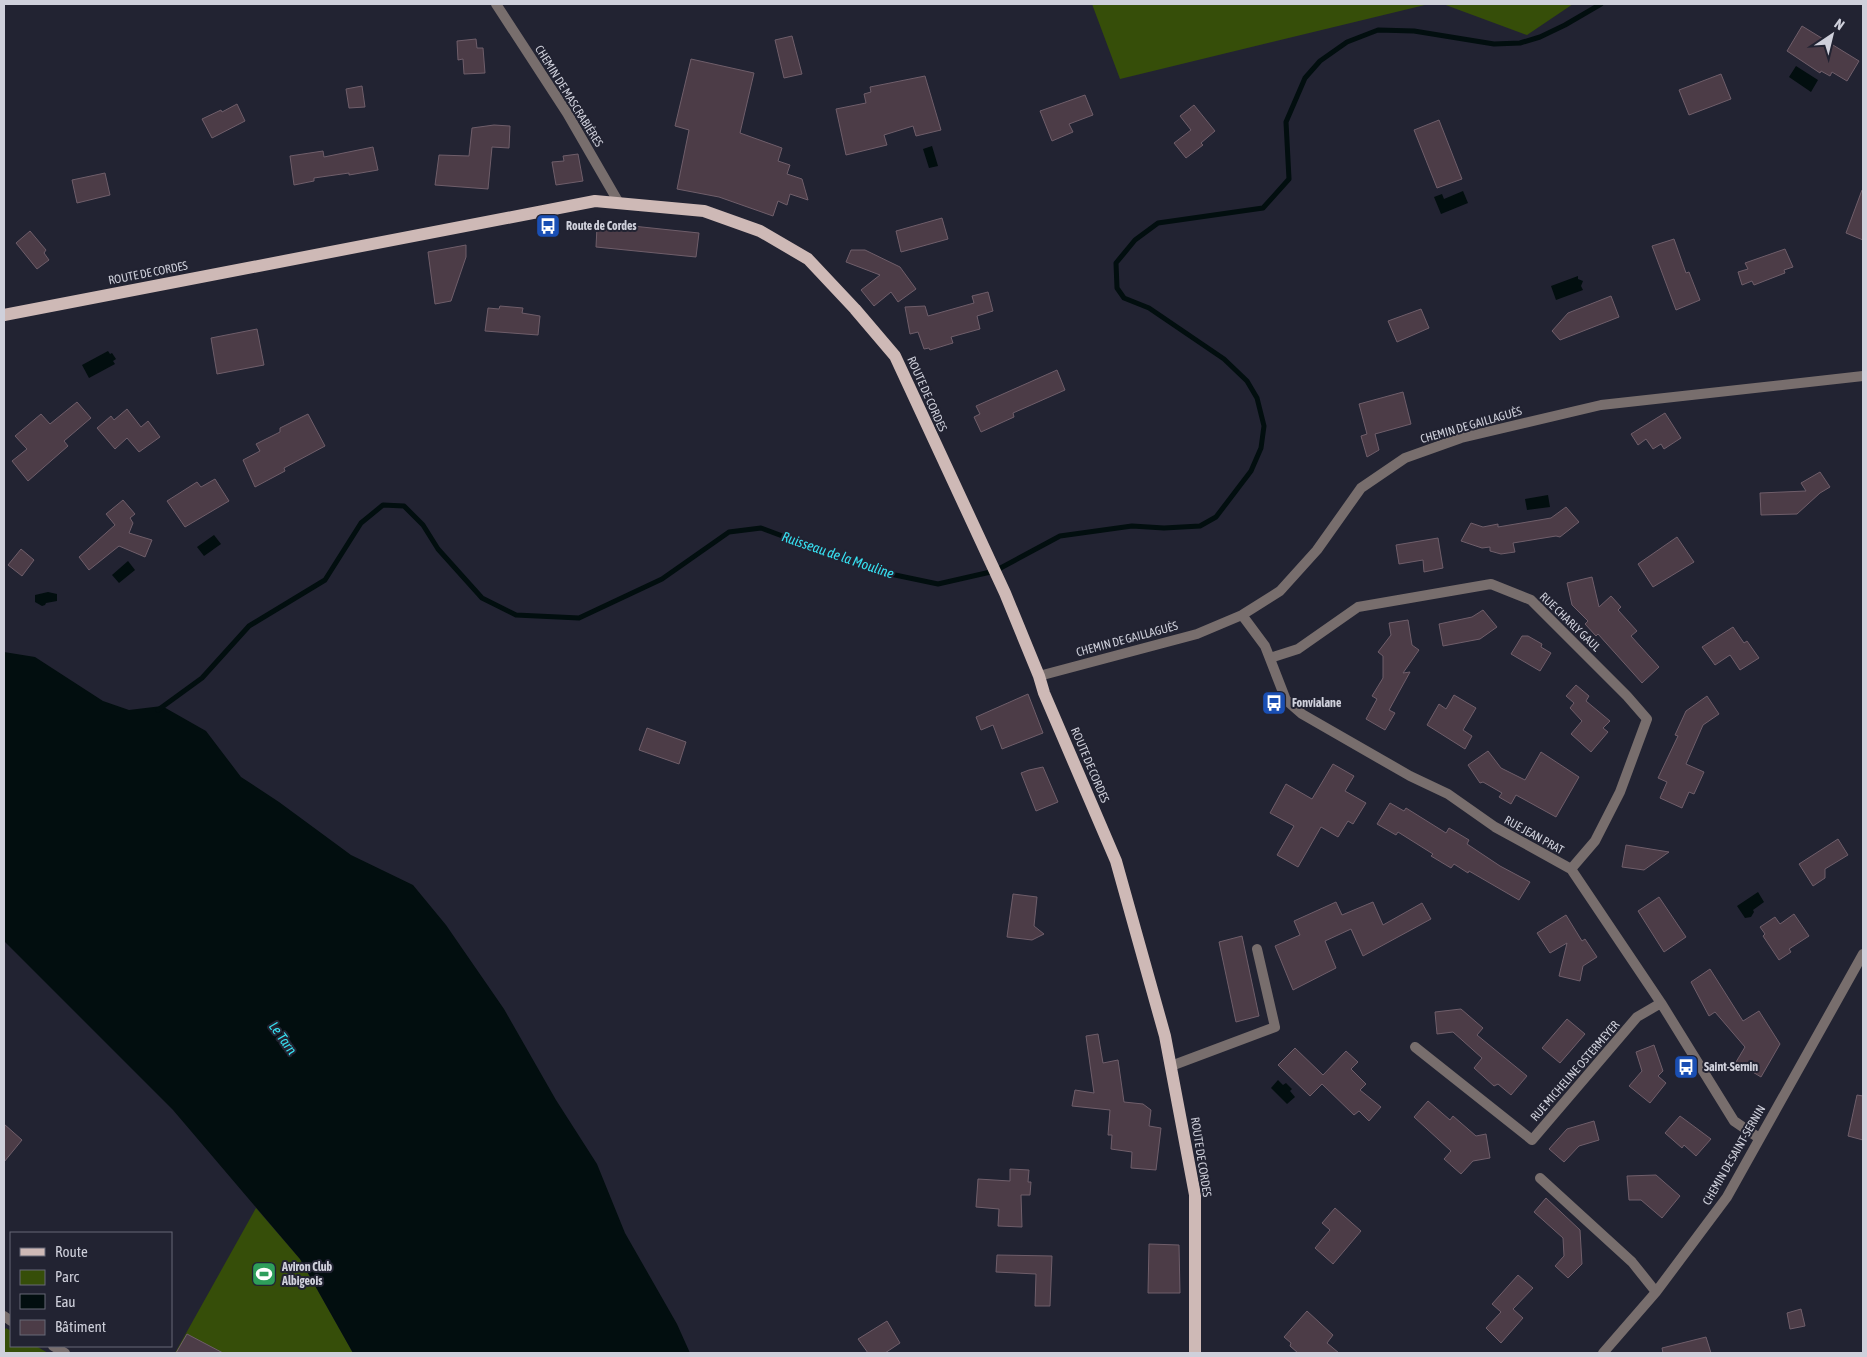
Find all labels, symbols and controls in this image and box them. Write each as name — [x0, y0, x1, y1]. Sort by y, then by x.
north arrow — [1807, 10, 1857, 60]
text: N — [1831, 15, 1847, 33]
street label: CHEMIN DE MASCRABIÈRES — [532, 43, 606, 149]
bus stop icon: Route de Cordes — [535, 213, 561, 239]
place label: Route de Cordes — [566, 219, 637, 233]
street label: ROUTE DE CORDES — [107, 258, 189, 288]
street label: ROUTE DE CORDES — [904, 354, 950, 434]
street label: CHEMIN DE GAILLAGUÈS — [1419, 404, 1523, 446]
water label: Ruisseau de la Mouline — [780, 528, 896, 582]
street label: RUE CHARLY GAUL — [1537, 590, 1603, 655]
street label: CHEMIN DE GAILLAGUÈS — [1075, 619, 1179, 659]
bus stop icon: Fonvialane — [1261, 690, 1287, 716]
place label: Fonvialane — [1292, 696, 1342, 710]
street label: ROUTE DE CORDES — [1068, 725, 1112, 805]
street label: RUE JEAN PRAT — [1502, 813, 1567, 857]
street label: RUE MICHELINE OSTERMEYER — [1528, 1018, 1622, 1124]
water label: Le Tarn — [266, 1019, 300, 1058]
bus stop icon: Saint-Sernin — [1673, 1054, 1699, 1080]
place label: Saint-Sernin — [1704, 1060, 1758, 1074]
street label: CHEMIN DE SAINT-SERNIN — [1700, 1103, 1768, 1207]
street label: ROUTE DE CORDES — [1188, 1116, 1214, 1198]
legend — [10, 1232, 172, 1347]
text: Route — [55, 1243, 88, 1260]
place label: Aviron Club Albigeois — [281, 1260, 333, 1288]
sports icon: Aviron Club Albigeois — [251, 1261, 277, 1287]
text: Parc — [55, 1268, 79, 1285]
text: Eau — [55, 1293, 76, 1310]
text: Bâtiment — [55, 1318, 106, 1335]

